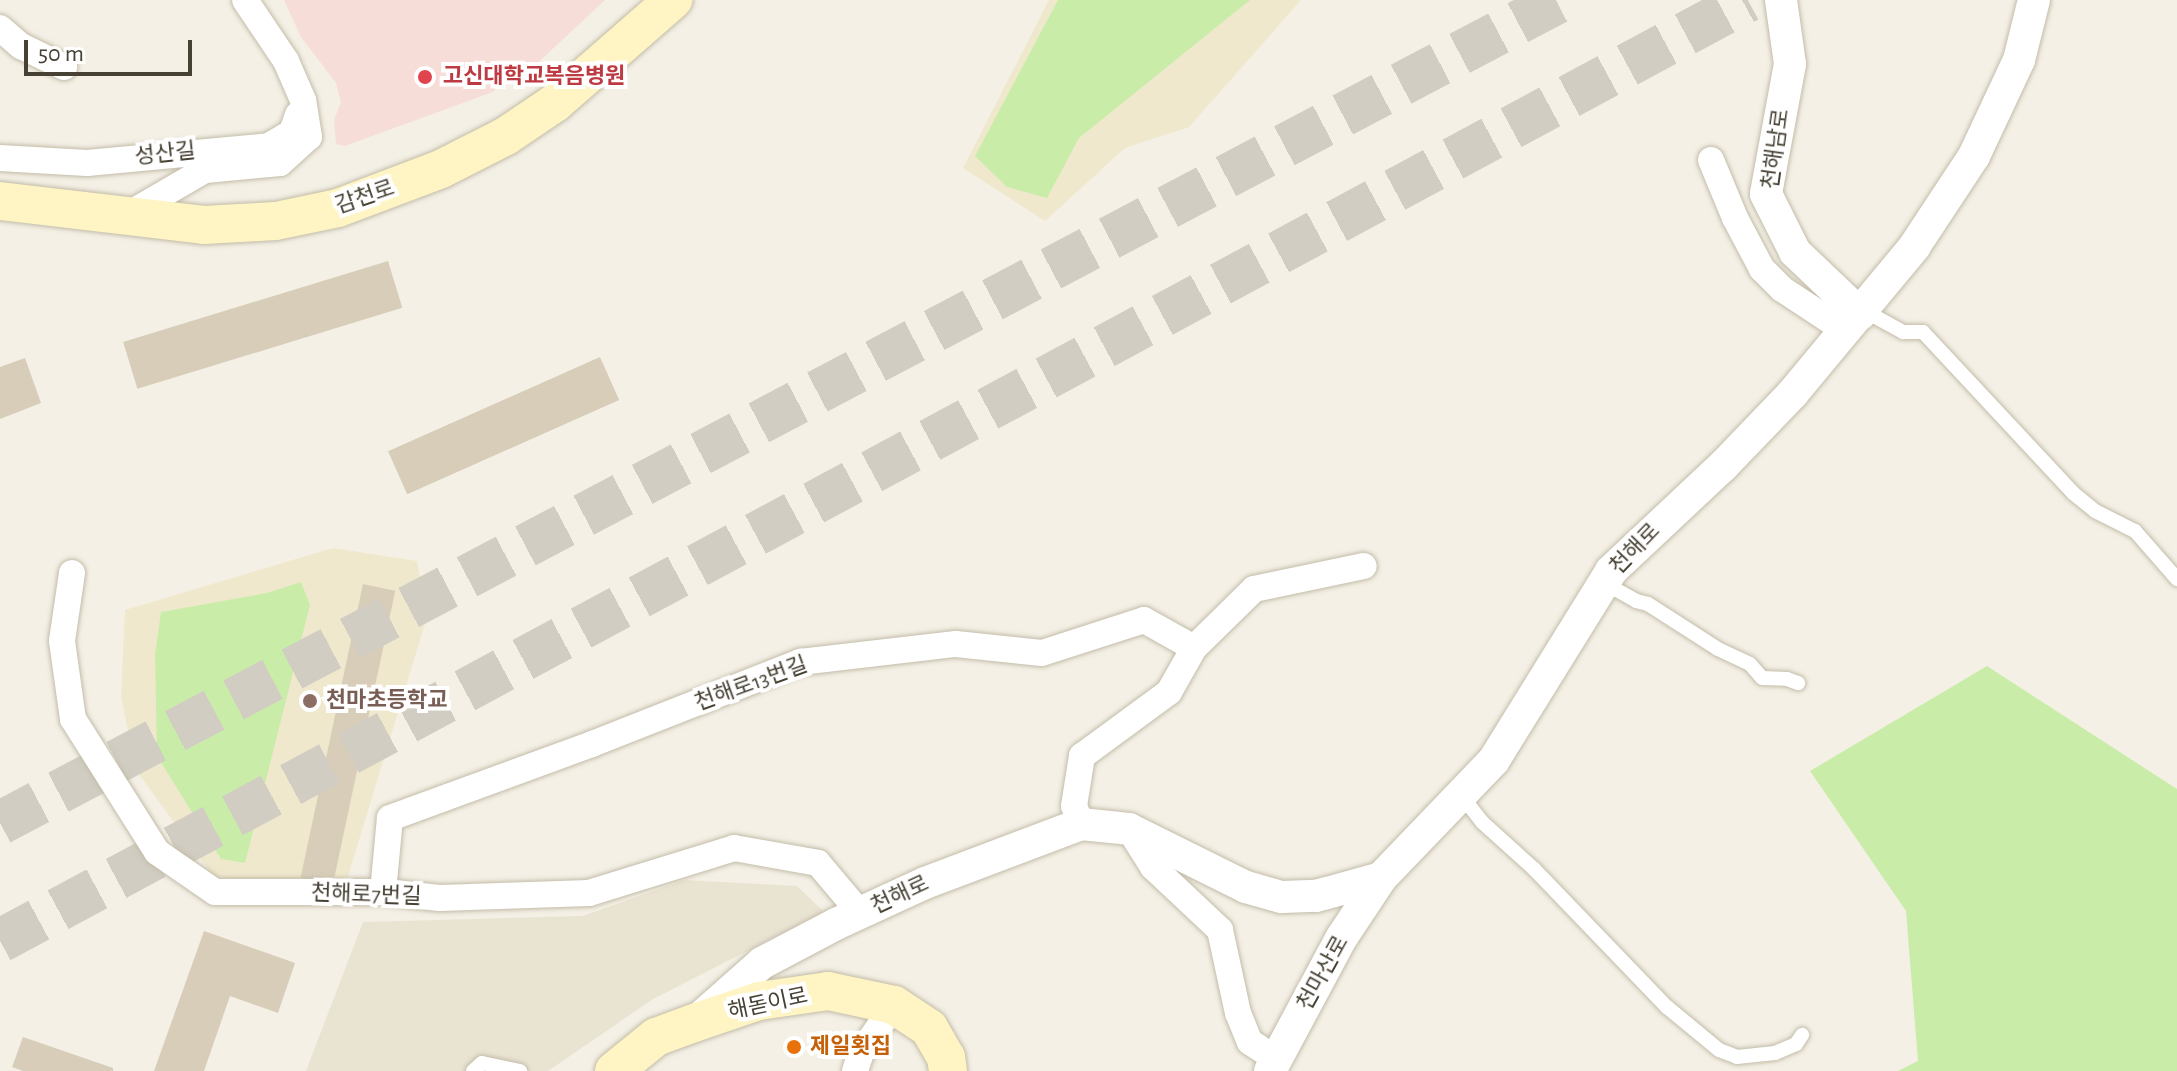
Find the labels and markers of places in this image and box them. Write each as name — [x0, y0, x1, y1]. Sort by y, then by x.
place label: 고신대학교복음병원 — [443, 64, 625, 90]
marker: 고신대학교복음병원 — [414, 66, 436, 88]
place label: 천마초등학교 — [326, 688, 447, 714]
marker: 천마초등학교 — [301, 692, 319, 710]
place label: 제일횟집 — [810, 1034, 891, 1060]
marker: 제일횟집 — [785, 1038, 803, 1056]

